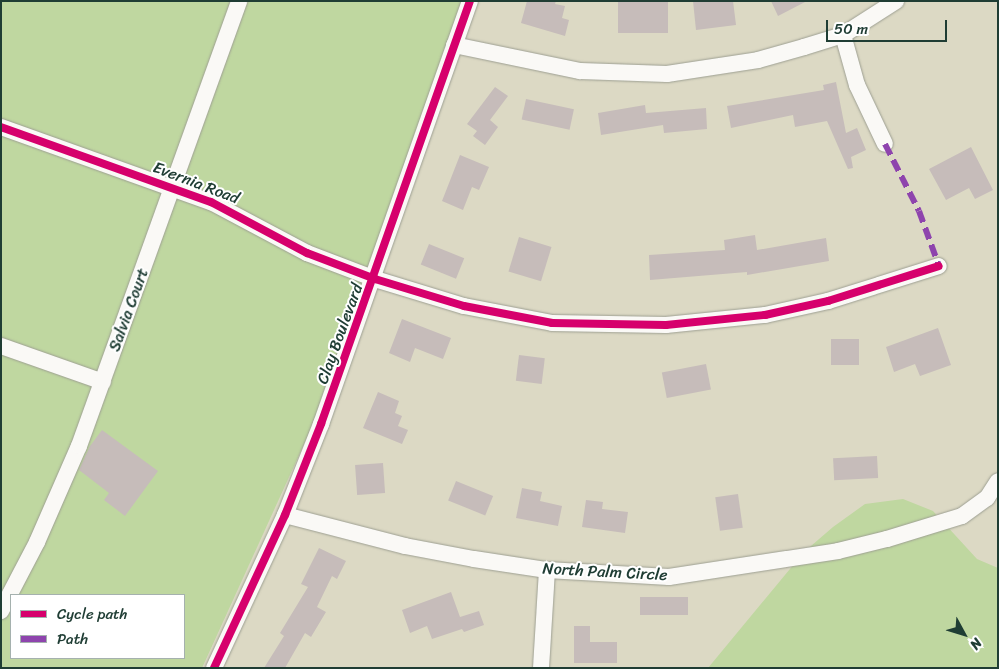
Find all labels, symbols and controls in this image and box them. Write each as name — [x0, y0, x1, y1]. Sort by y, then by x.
scale bar — [829, 10, 950, 42]
text: 50 m — [834, 16, 868, 42]
street label: Evernia Road — [150, 158, 242, 208]
street label: Salvia Court — [105, 266, 153, 354]
street label: Clay Boulevard — [313, 282, 367, 386]
street label: North Palm Circle — [542, 559, 668, 585]
legend — [10, 594, 185, 659]
text: Cycle path — [57, 601, 127, 627]
north arrow — [939, 609, 989, 659]
text: Path — [57, 626, 88, 652]
text: N — [963, 632, 989, 655]

